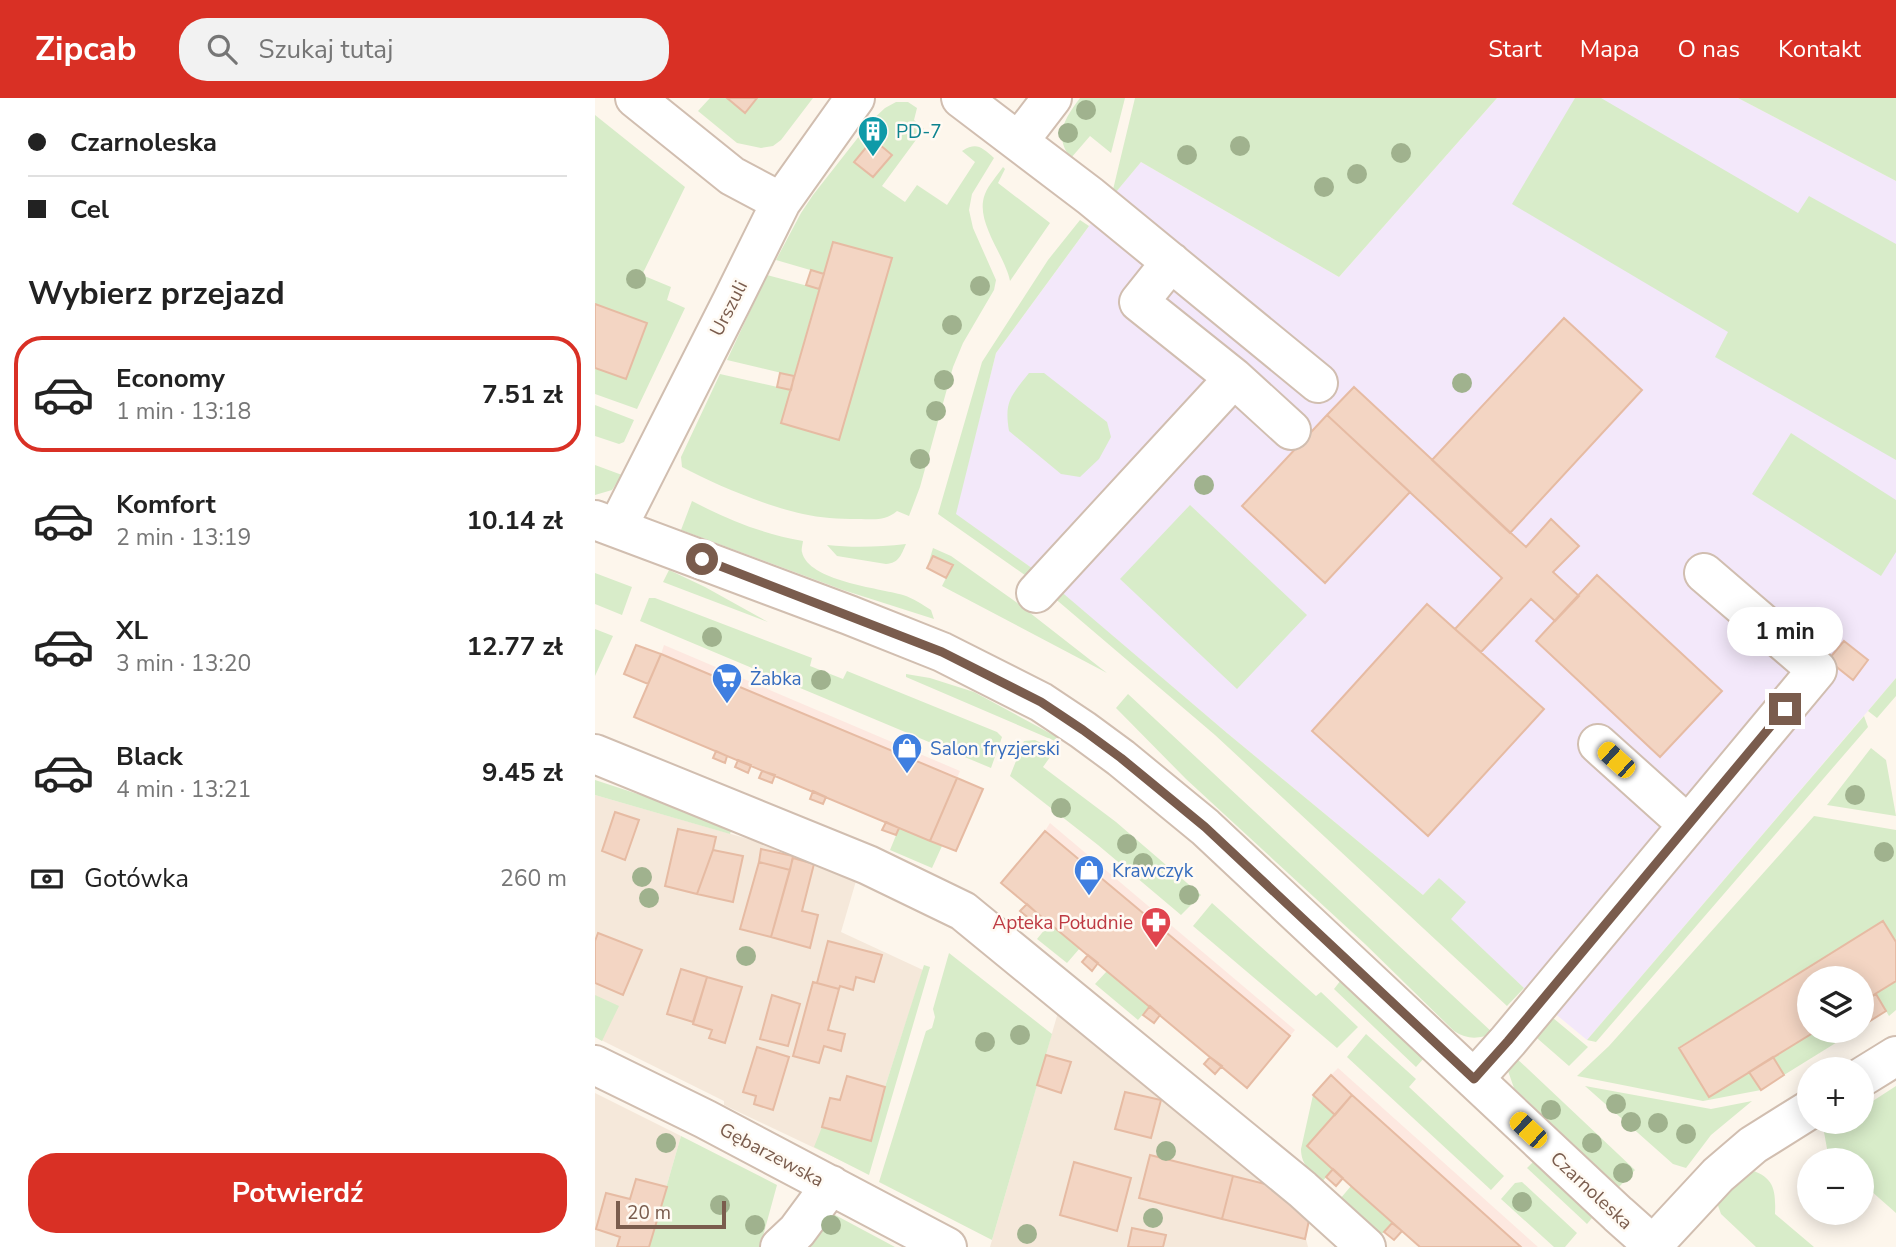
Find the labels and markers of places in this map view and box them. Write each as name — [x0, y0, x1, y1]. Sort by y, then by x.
building icon: PD-7 — [856, 114, 890, 158]
place label: PD-7 — [896, 119, 942, 145]
supermarket icon: Żabka — [710, 661, 744, 705]
place label: Żabka — [750, 666, 802, 692]
shop icon: Salon fryzjerski — [890, 731, 924, 775]
place label: Salon fryzjerski — [930, 736, 1060, 762]
shop icon: Krawczyk — [1072, 853, 1106, 897]
place label: Krawczyk — [1112, 858, 1194, 884]
pharmacy icon: Apteka Południe — [1139, 905, 1173, 949]
place label: Apteka Południe — [992, 910, 1133, 936]

